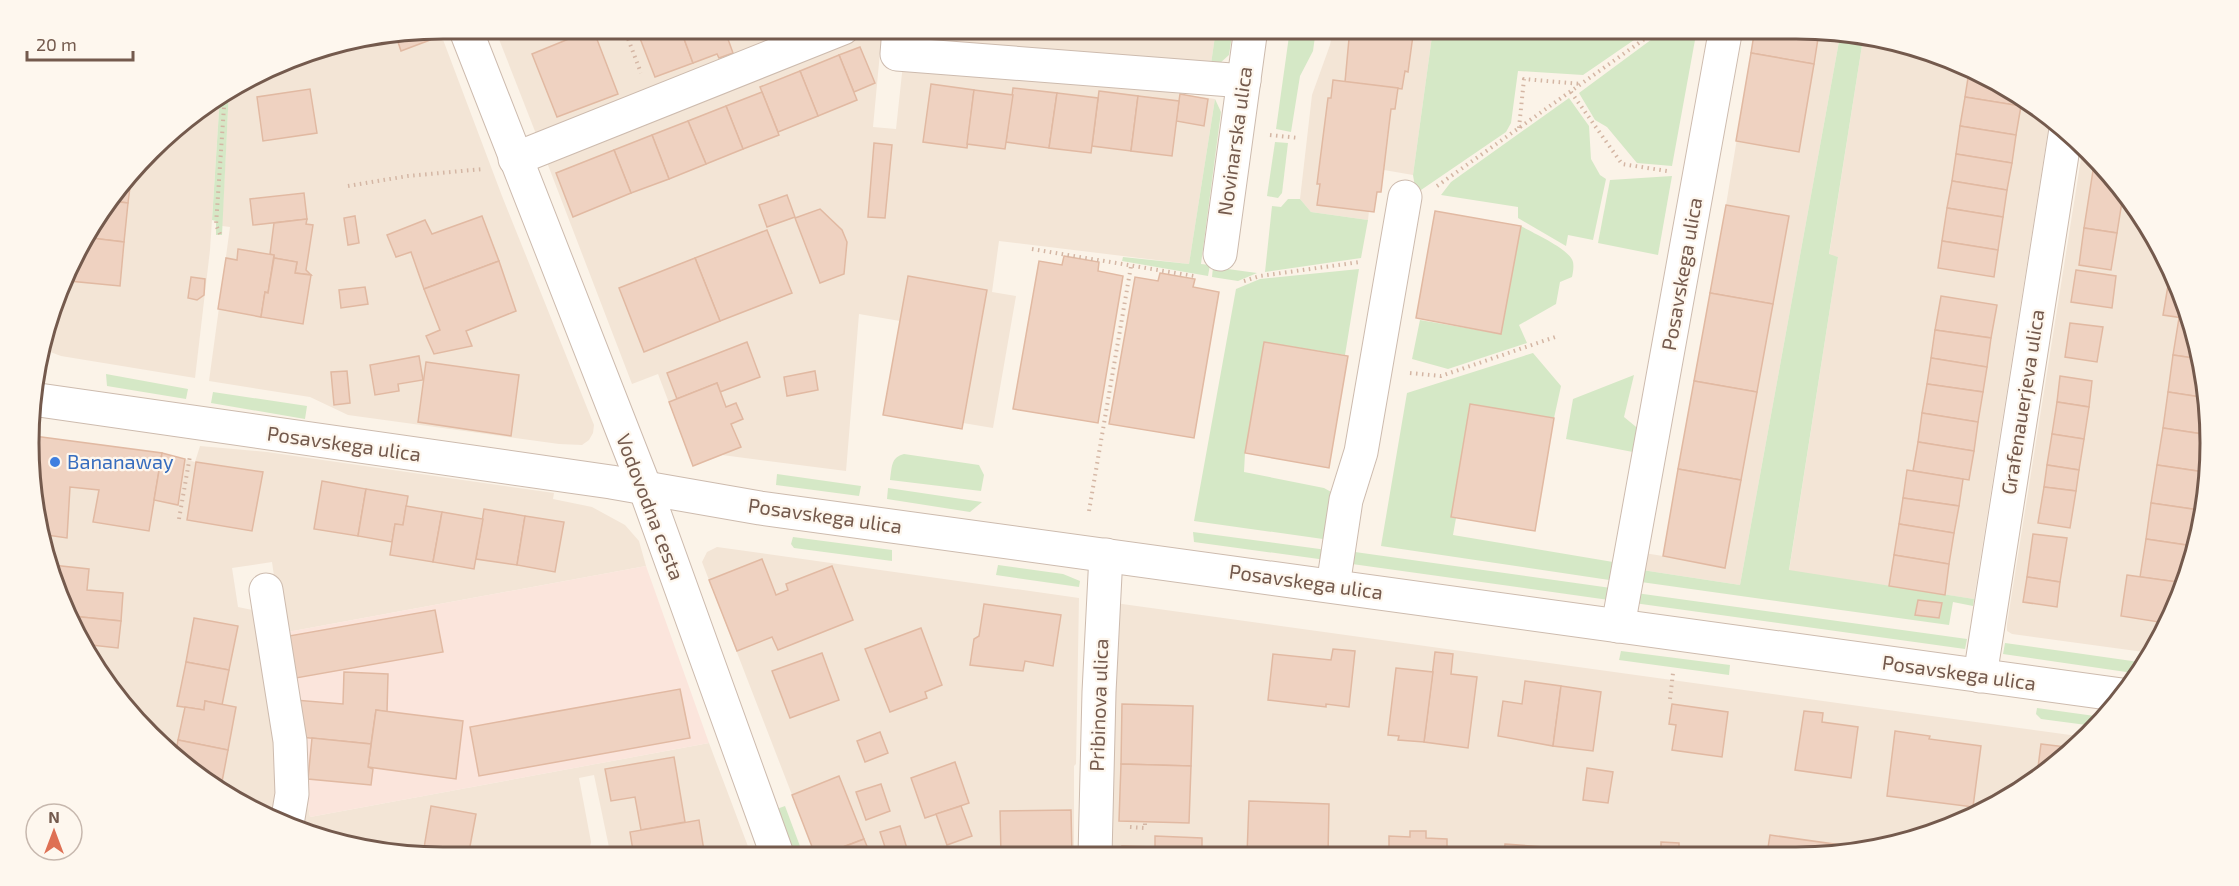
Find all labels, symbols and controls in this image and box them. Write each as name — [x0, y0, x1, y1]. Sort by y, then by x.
scale bar — [27, 24, 134, 62]
text: 20 m — [36, 33, 77, 55]
street label: Novinarska ulica — [1212, 65, 1256, 217]
street label: Posavskega ulica — [1656, 195, 1706, 352]
street label: Grafenauerjeva ulica — [1996, 308, 2049, 496]
street label: Posavskega ulica — [266, 420, 423, 466]
street label: Vodovodna cesta — [612, 430, 690, 583]
place label: Bananaway — [67, 449, 174, 473]
marker: Bananaway — [48, 455, 62, 469]
street label: Posavskega ulica — [747, 492, 904, 538]
street label: Posavskega ulica — [1228, 558, 1385, 604]
street label: Pribinova ulica — [1084, 638, 1112, 772]
street label: Posavskega ulica — [1881, 649, 2038, 695]
north arrow — [24, 802, 84, 862]
text: N — [48, 807, 60, 826]

